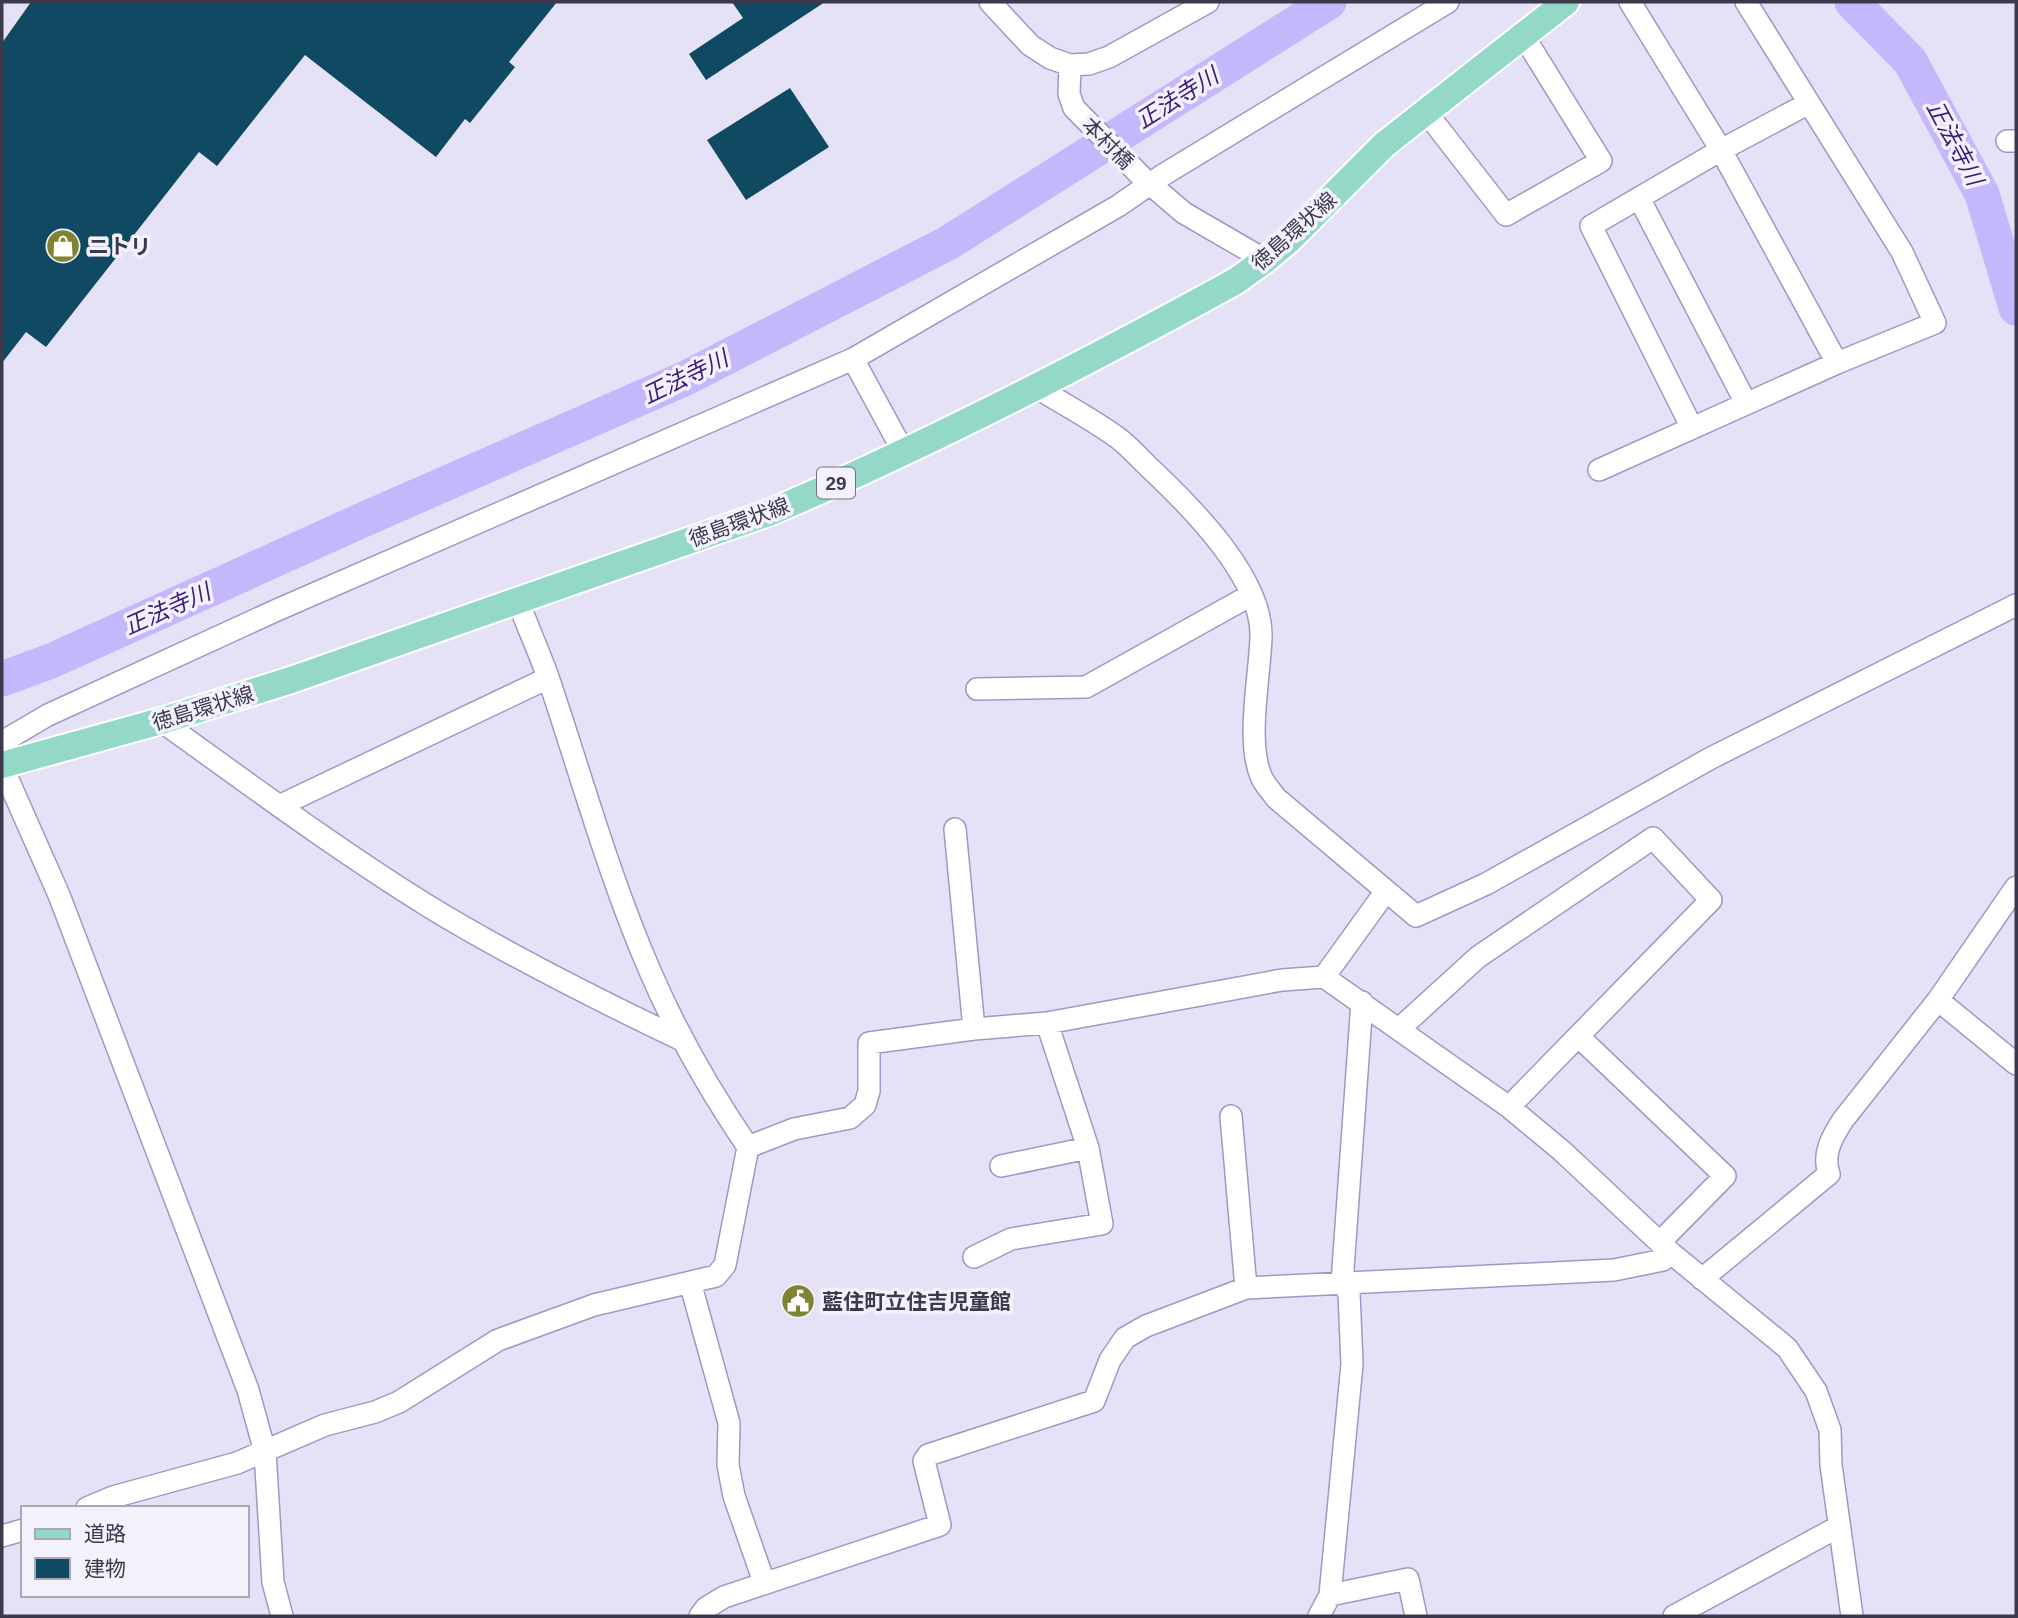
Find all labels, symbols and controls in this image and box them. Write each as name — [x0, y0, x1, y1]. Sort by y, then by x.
water label: 正法寺川 — [1131, 61, 1225, 133]
water label: 正法寺川 — [1922, 96, 1989, 192]
street label: 本村橋 — [1078, 113, 1138, 173]
street label: 徳島環状線 — [1247, 187, 1341, 275]
shop icon: ニトリ — [44, 227, 82, 265]
place label: ニトリ — [88, 235, 151, 258]
water label: 正法寺川 — [638, 344, 735, 409]
road number: 29 — [817, 468, 855, 498]
street label: 徳島環状線 — [686, 493, 792, 551]
water label: 正法寺川 — [120, 577, 217, 640]
street label: 徳島環状線 — [149, 682, 257, 734]
public building icon: 藍住町立住吉児童館 — [779, 1282, 817, 1320]
place label: 藍住町立住吉児童館 — [822, 1290, 1011, 1313]
legend — [21, 1506, 248, 1597]
text: 道路 — [84, 1522, 126, 1545]
text: 建物 — [84, 1557, 126, 1580]

